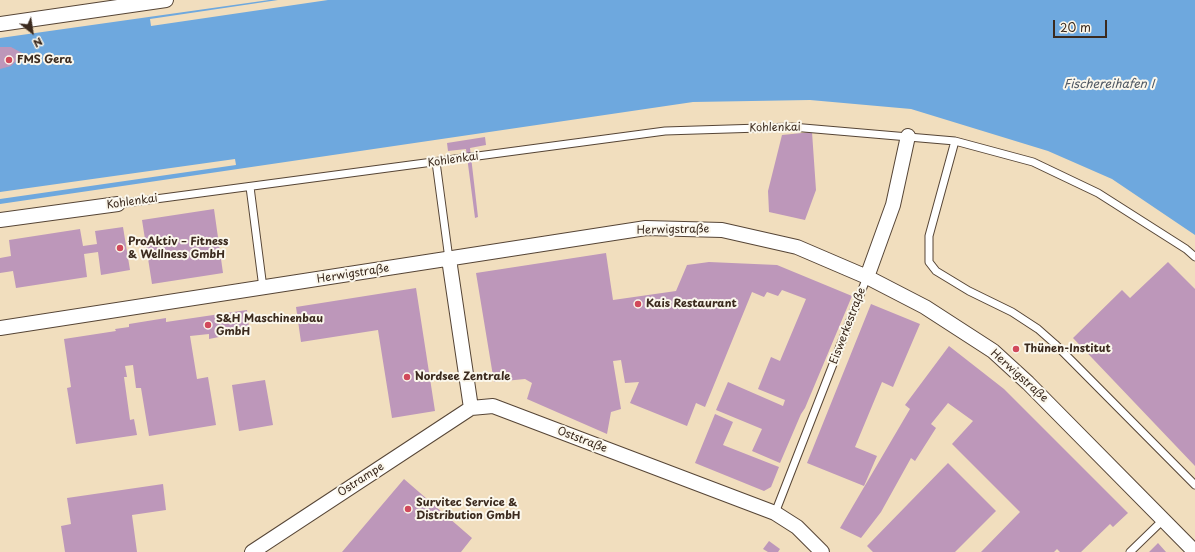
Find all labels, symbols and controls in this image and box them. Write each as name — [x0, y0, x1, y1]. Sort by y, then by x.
north arrow — [12, 12, 52, 52]
scale bar — [1055, 12, 1109, 38]
text: 20 m — [1060, 18, 1091, 36]
text: N — [30, 33, 46, 52]
place label: FMS Gera — [17, 53, 72, 67]
marker: FMS Gera — [4, 55, 14, 65]
water label: Fischereihafen I — [1064, 78, 1154, 92]
street label: Kohlenkai — [749, 121, 801, 135]
street label: Kohlenkai — [427, 150, 479, 170]
street label: Kohlenkai — [106, 192, 158, 212]
street label: Herwigstraße — [636, 223, 710, 237]
place label: ProAktiv – Fitness & Wellness GmbH — [128, 235, 228, 261]
marker: ProAktiv – Fitness & Wellness GmbH — [115, 243, 125, 253]
street label: Herwigstraße — [316, 262, 390, 286]
street label: Eiswerkestraße — [827, 286, 869, 366]
place label: Kais Restaurant — [646, 297, 737, 311]
marker: Kais Restaurant — [633, 299, 643, 309]
place label: S&H Maschinenbau GmbH — [216, 312, 323, 338]
marker: S&H Maschinenbau GmbH — [203, 320, 213, 330]
place label: Thünen-Institut — [1024, 342, 1111, 356]
marker: Thünen-Institut — [1011, 344, 1021, 354]
street label: Herwigstraße — [988, 347, 1050, 405]
place label: Nordsee Zentrale — [415, 370, 510, 384]
marker: Nordsee Zentrale — [402, 372, 412, 382]
street label: Oststraße — [555, 424, 609, 456]
street label: Ostrampe — [335, 460, 387, 500]
place label: Survitec Service & Distribution GmbH — [416, 496, 520, 522]
marker: Survitec Service & Distribution GmbH — [403, 504, 413, 514]

